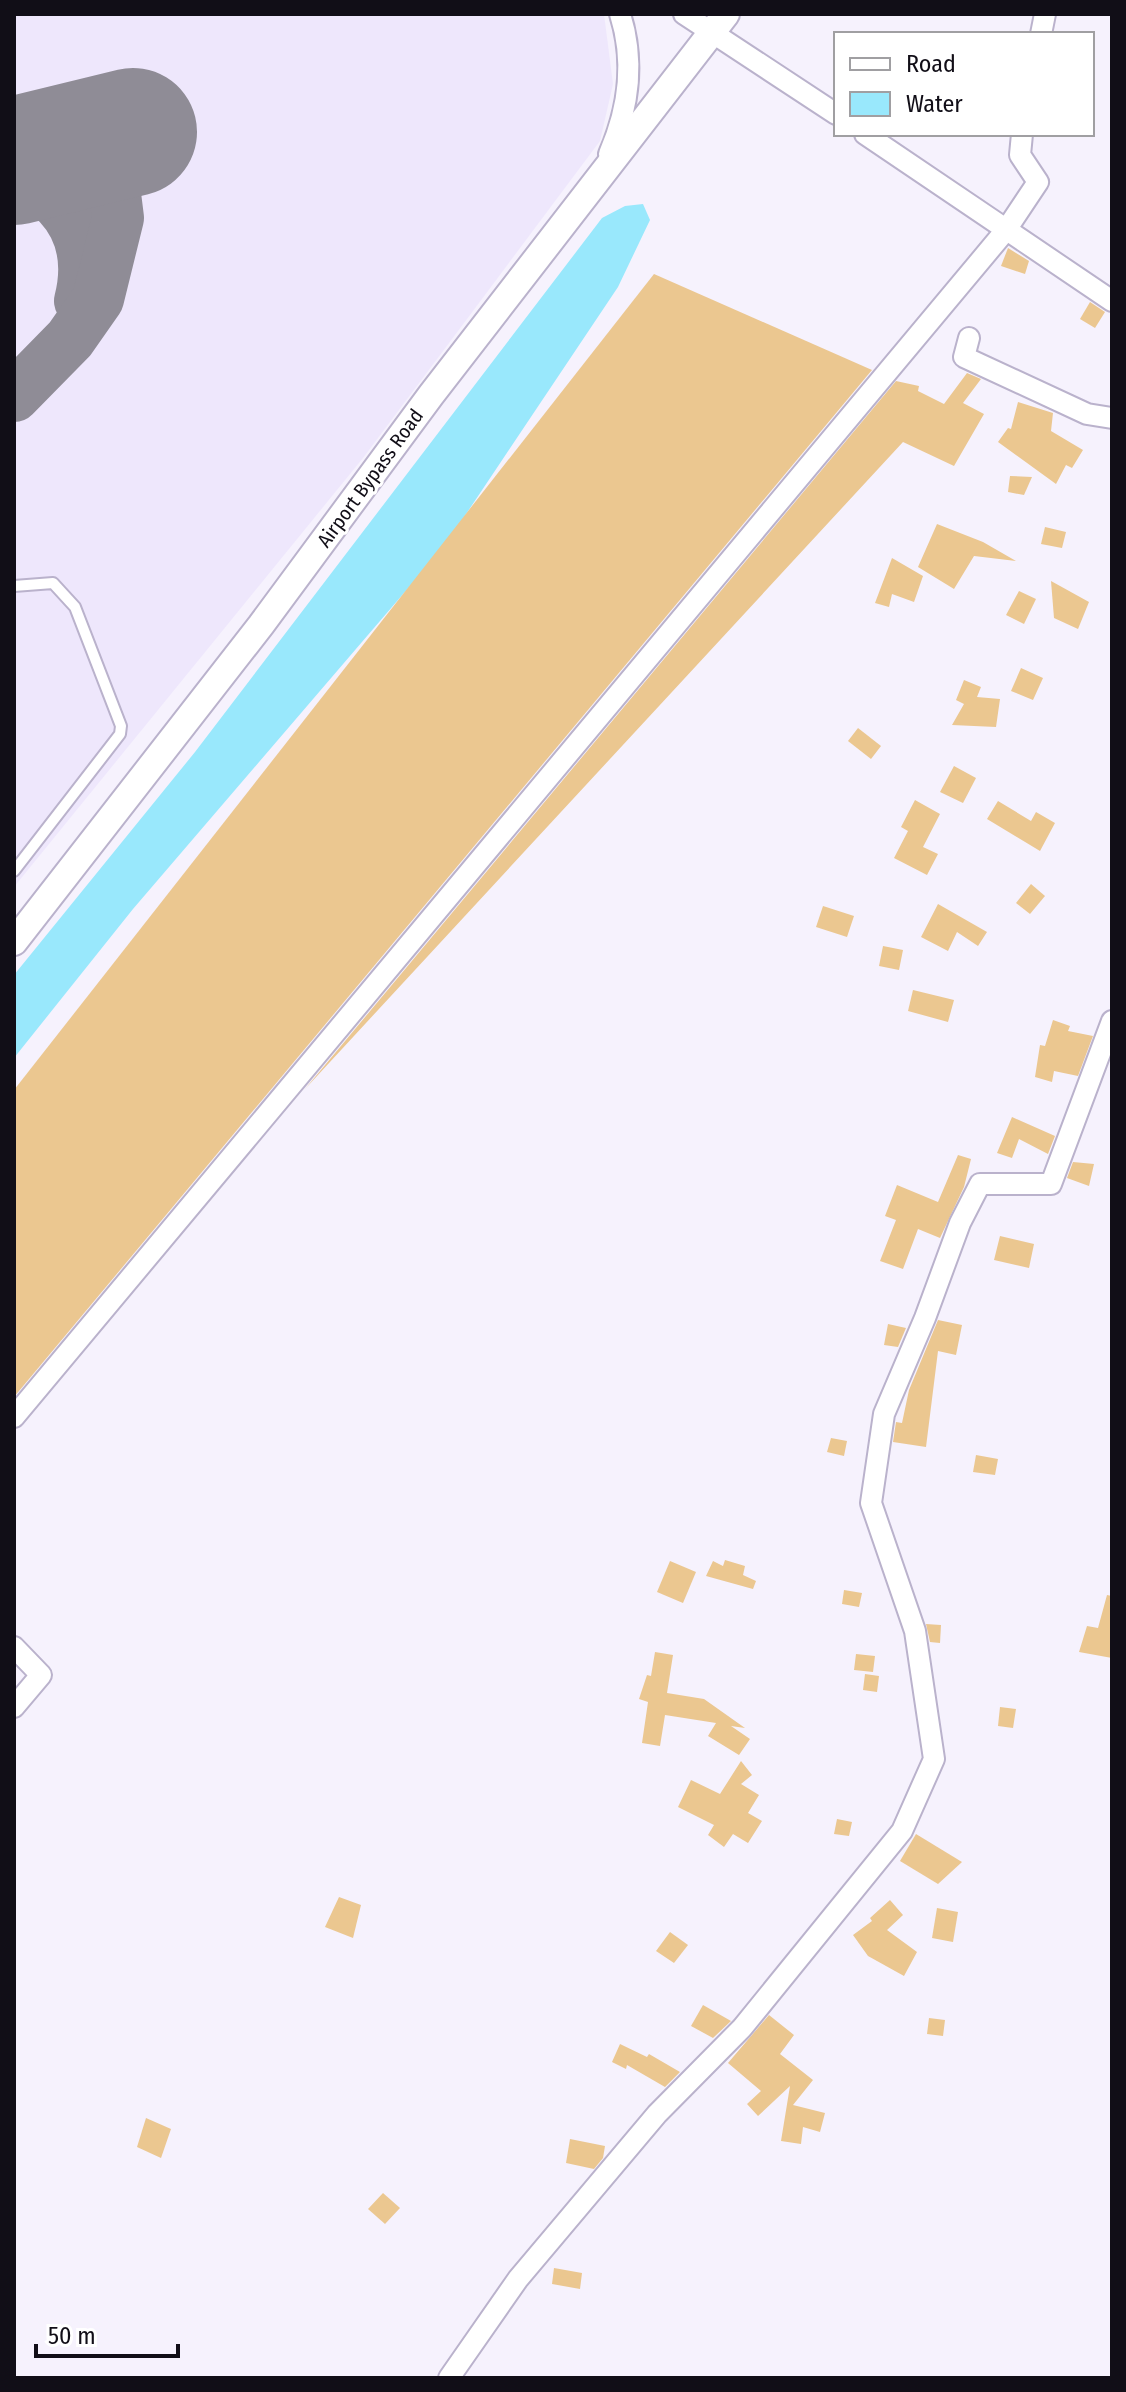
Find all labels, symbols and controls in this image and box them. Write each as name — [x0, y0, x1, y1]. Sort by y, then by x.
legend — [834, 32, 1094, 136]
text: Road — [906, 50, 956, 78]
text: Water — [906, 90, 963, 118]
street label: Airport Bypass Road — [312, 404, 428, 552]
scale bar — [36, 2308, 178, 2358]
text: 50 m — [48, 2322, 96, 2350]

